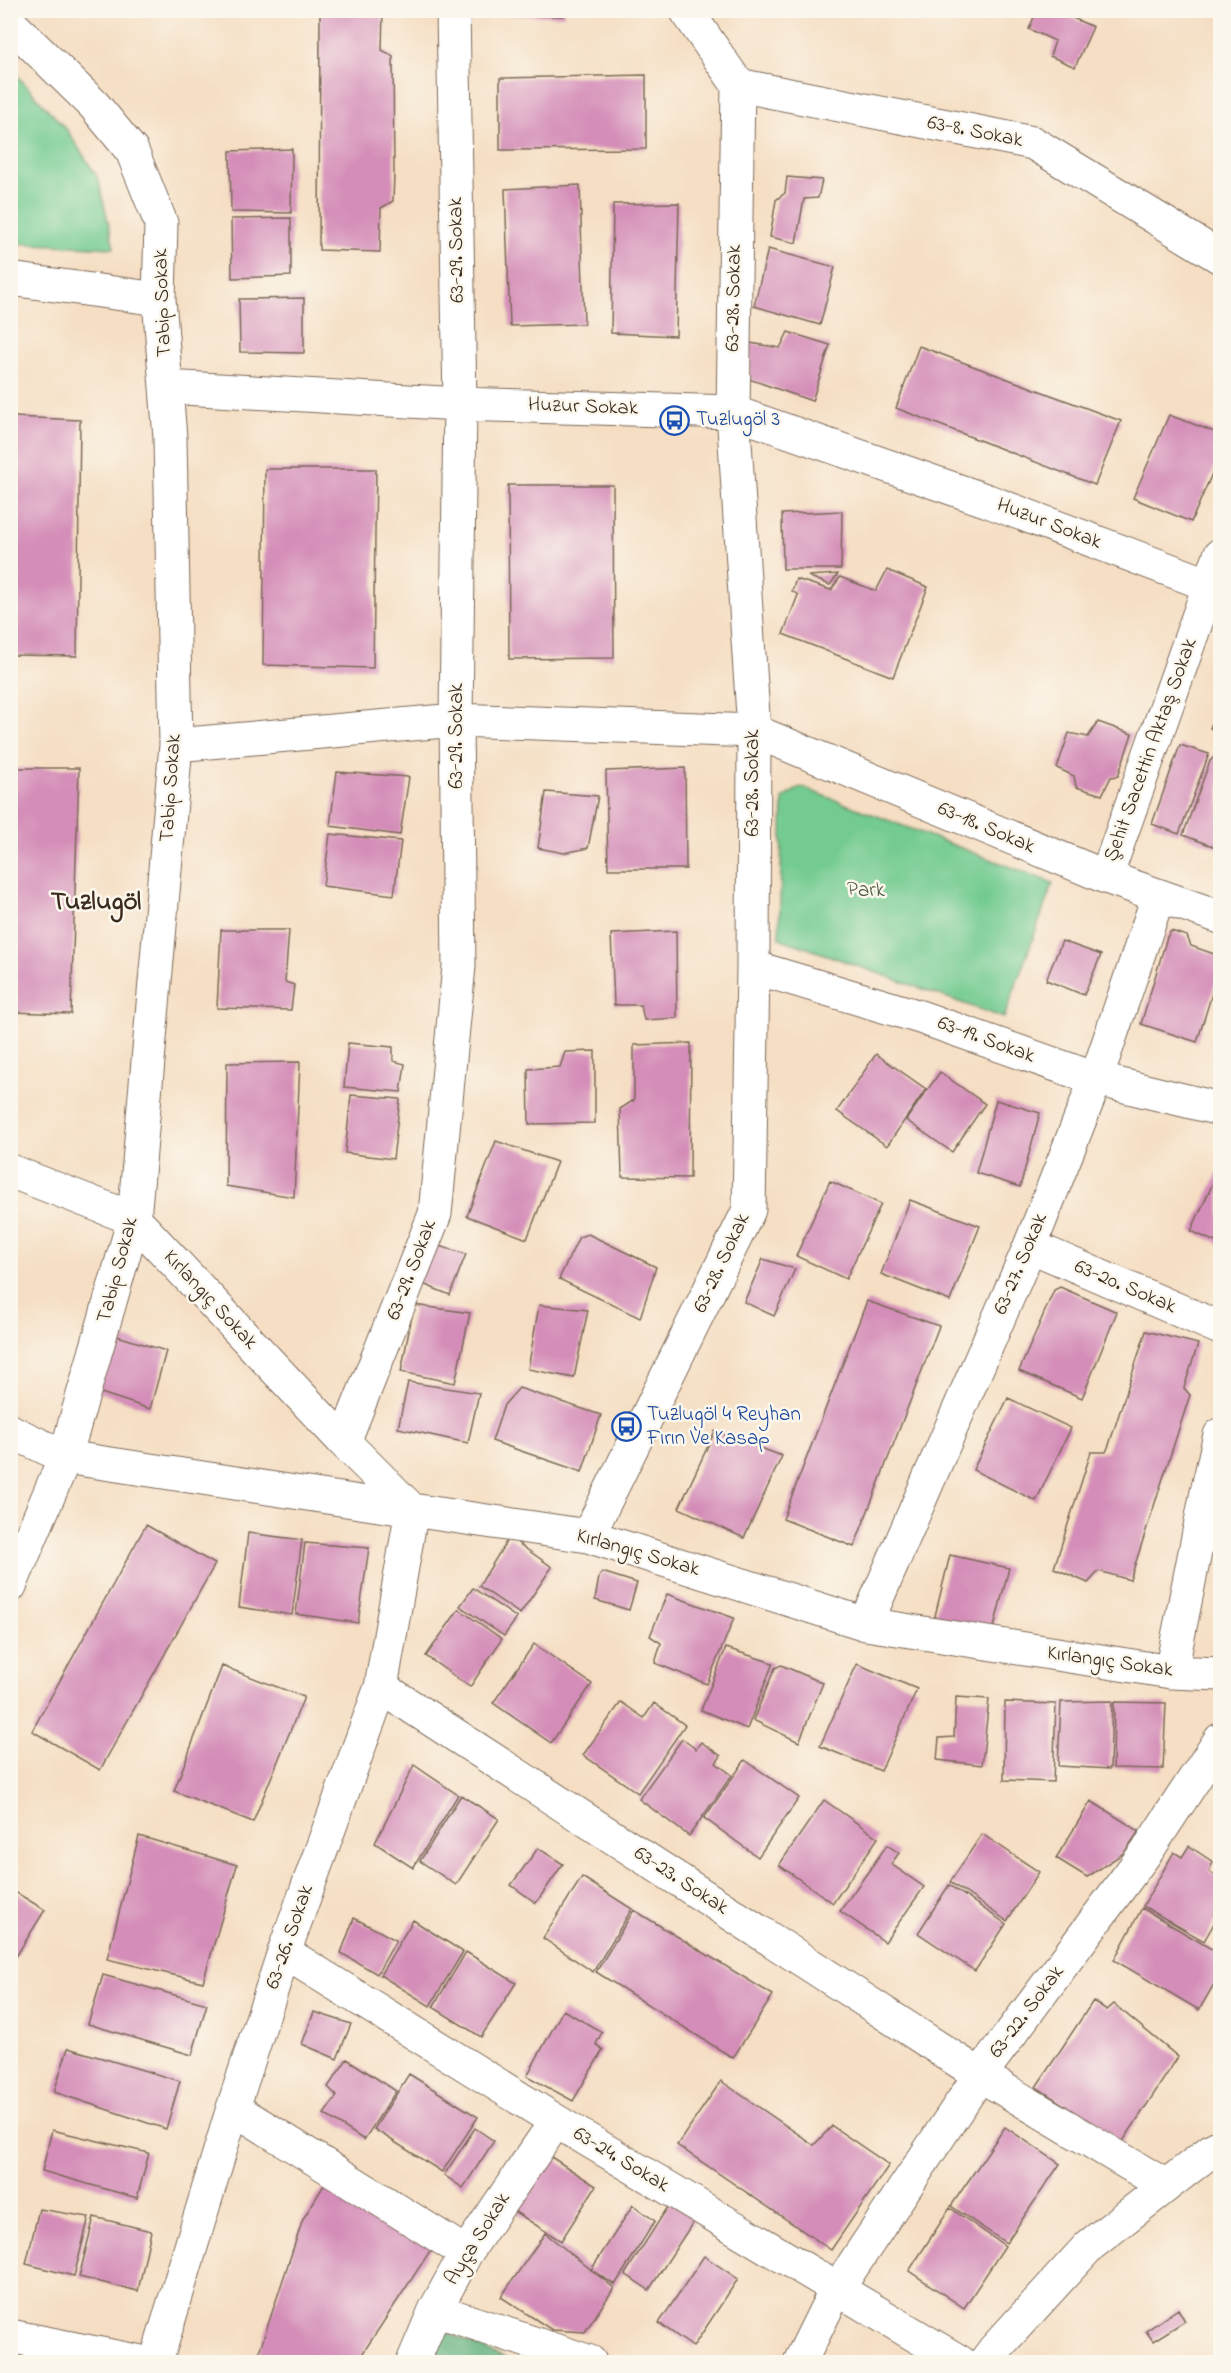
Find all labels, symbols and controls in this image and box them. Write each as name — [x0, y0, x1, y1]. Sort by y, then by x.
street label: 63-8. Sokak — [925, 108, 1026, 156]
street label: 63-29. Sokak — [441, 196, 473, 303]
street label: 63-28. Sokak — [718, 243, 750, 352]
street label: Tabip Sokak — [146, 248, 180, 358]
street label: Huzur Sokak — [527, 390, 639, 424]
bus stop icon: Tuzlugöl 3 — [659, 404, 691, 436]
place label: Tuzlugöl 3 — [696, 405, 780, 437]
street label: Huzur Sokak — [992, 490, 1107, 558]
street label: Şehit Sacettin Aktaş Sokak — [1097, 633, 1206, 866]
street label: 63-29. Sokak — [442, 682, 472, 789]
street label: 63-28. Sokak — [738, 729, 768, 837]
street label: Tabip Sokak — [152, 732, 190, 843]
street label: 63-18. Sokak — [933, 794, 1040, 862]
park label: Park — [847, 876, 886, 906]
district label: Tuzlugöl — [51, 883, 141, 923]
street label: 63-19. Sokak — [933, 1008, 1040, 1072]
street label: 63-28. Sokak — [686, 1207, 759, 1318]
street label: 63-27. Sokak — [986, 1208, 1056, 1320]
street label: Tabip Sokak — [89, 1213, 147, 1326]
street label: 63-29. Sokak — [379, 1215, 445, 1325]
street label: Kırlangıç Sokak — [154, 1243, 265, 1359]
street label: 63-20. Sokak — [1069, 1252, 1181, 1322]
place label: Tuzlugöl 4 Reyhan Fırın Ve Kasap — [646, 1400, 801, 1454]
bus stop icon: Tuzlugöl 4 Reyhan Fırın Ve Kasap — [610, 1411, 642, 1443]
street label: Kırlangıç Sokak — [572, 1521, 704, 1587]
street label: Kırlangıç Sokak — [1045, 1638, 1176, 1688]
street label: 63-23. Sokak — [628, 1839, 735, 1923]
street label: 63-26. Sokak — [258, 1880, 322, 1993]
street label: 63-22. Sokak — [982, 1959, 1072, 2065]
street label: 63-24. Sokak — [567, 2119, 676, 2201]
street label: Ayça Sokak — [438, 2186, 521, 2292]

